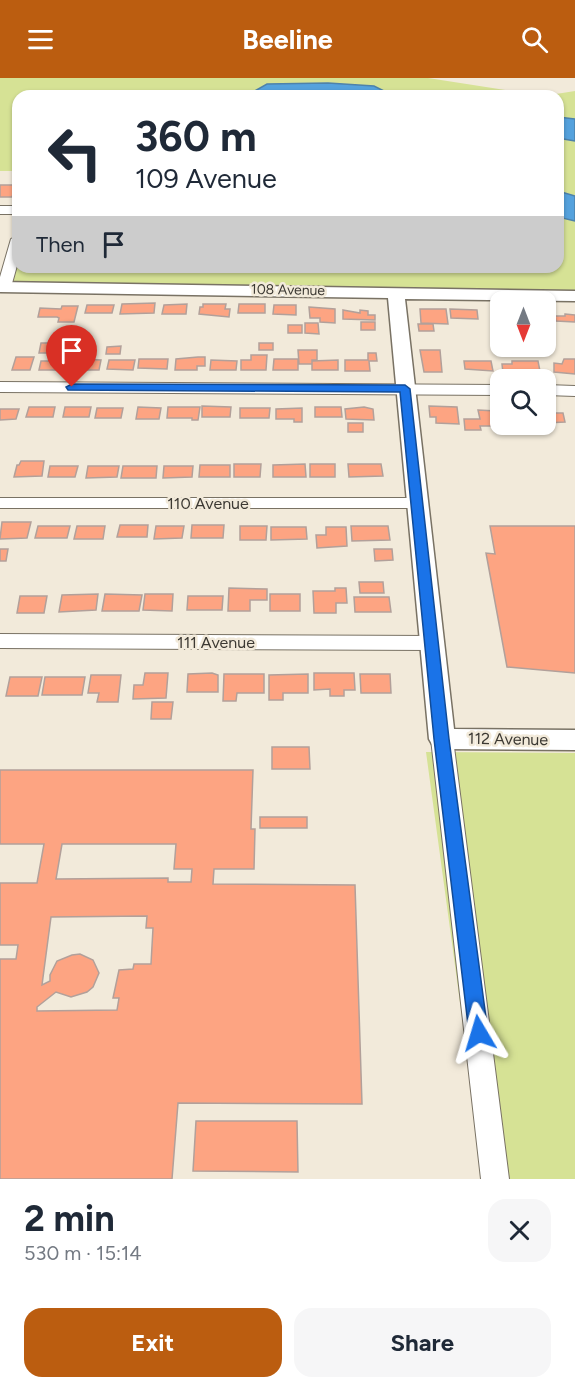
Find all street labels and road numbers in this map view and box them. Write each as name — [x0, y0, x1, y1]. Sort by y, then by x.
street label: 108 Avenue — [251, 281, 326, 299]
street label: 110 Avenue — [167, 494, 249, 513]
street label: 111 Avenue — [177, 633, 255, 652]
street label: 112 Avenue — [468, 729, 549, 749]

